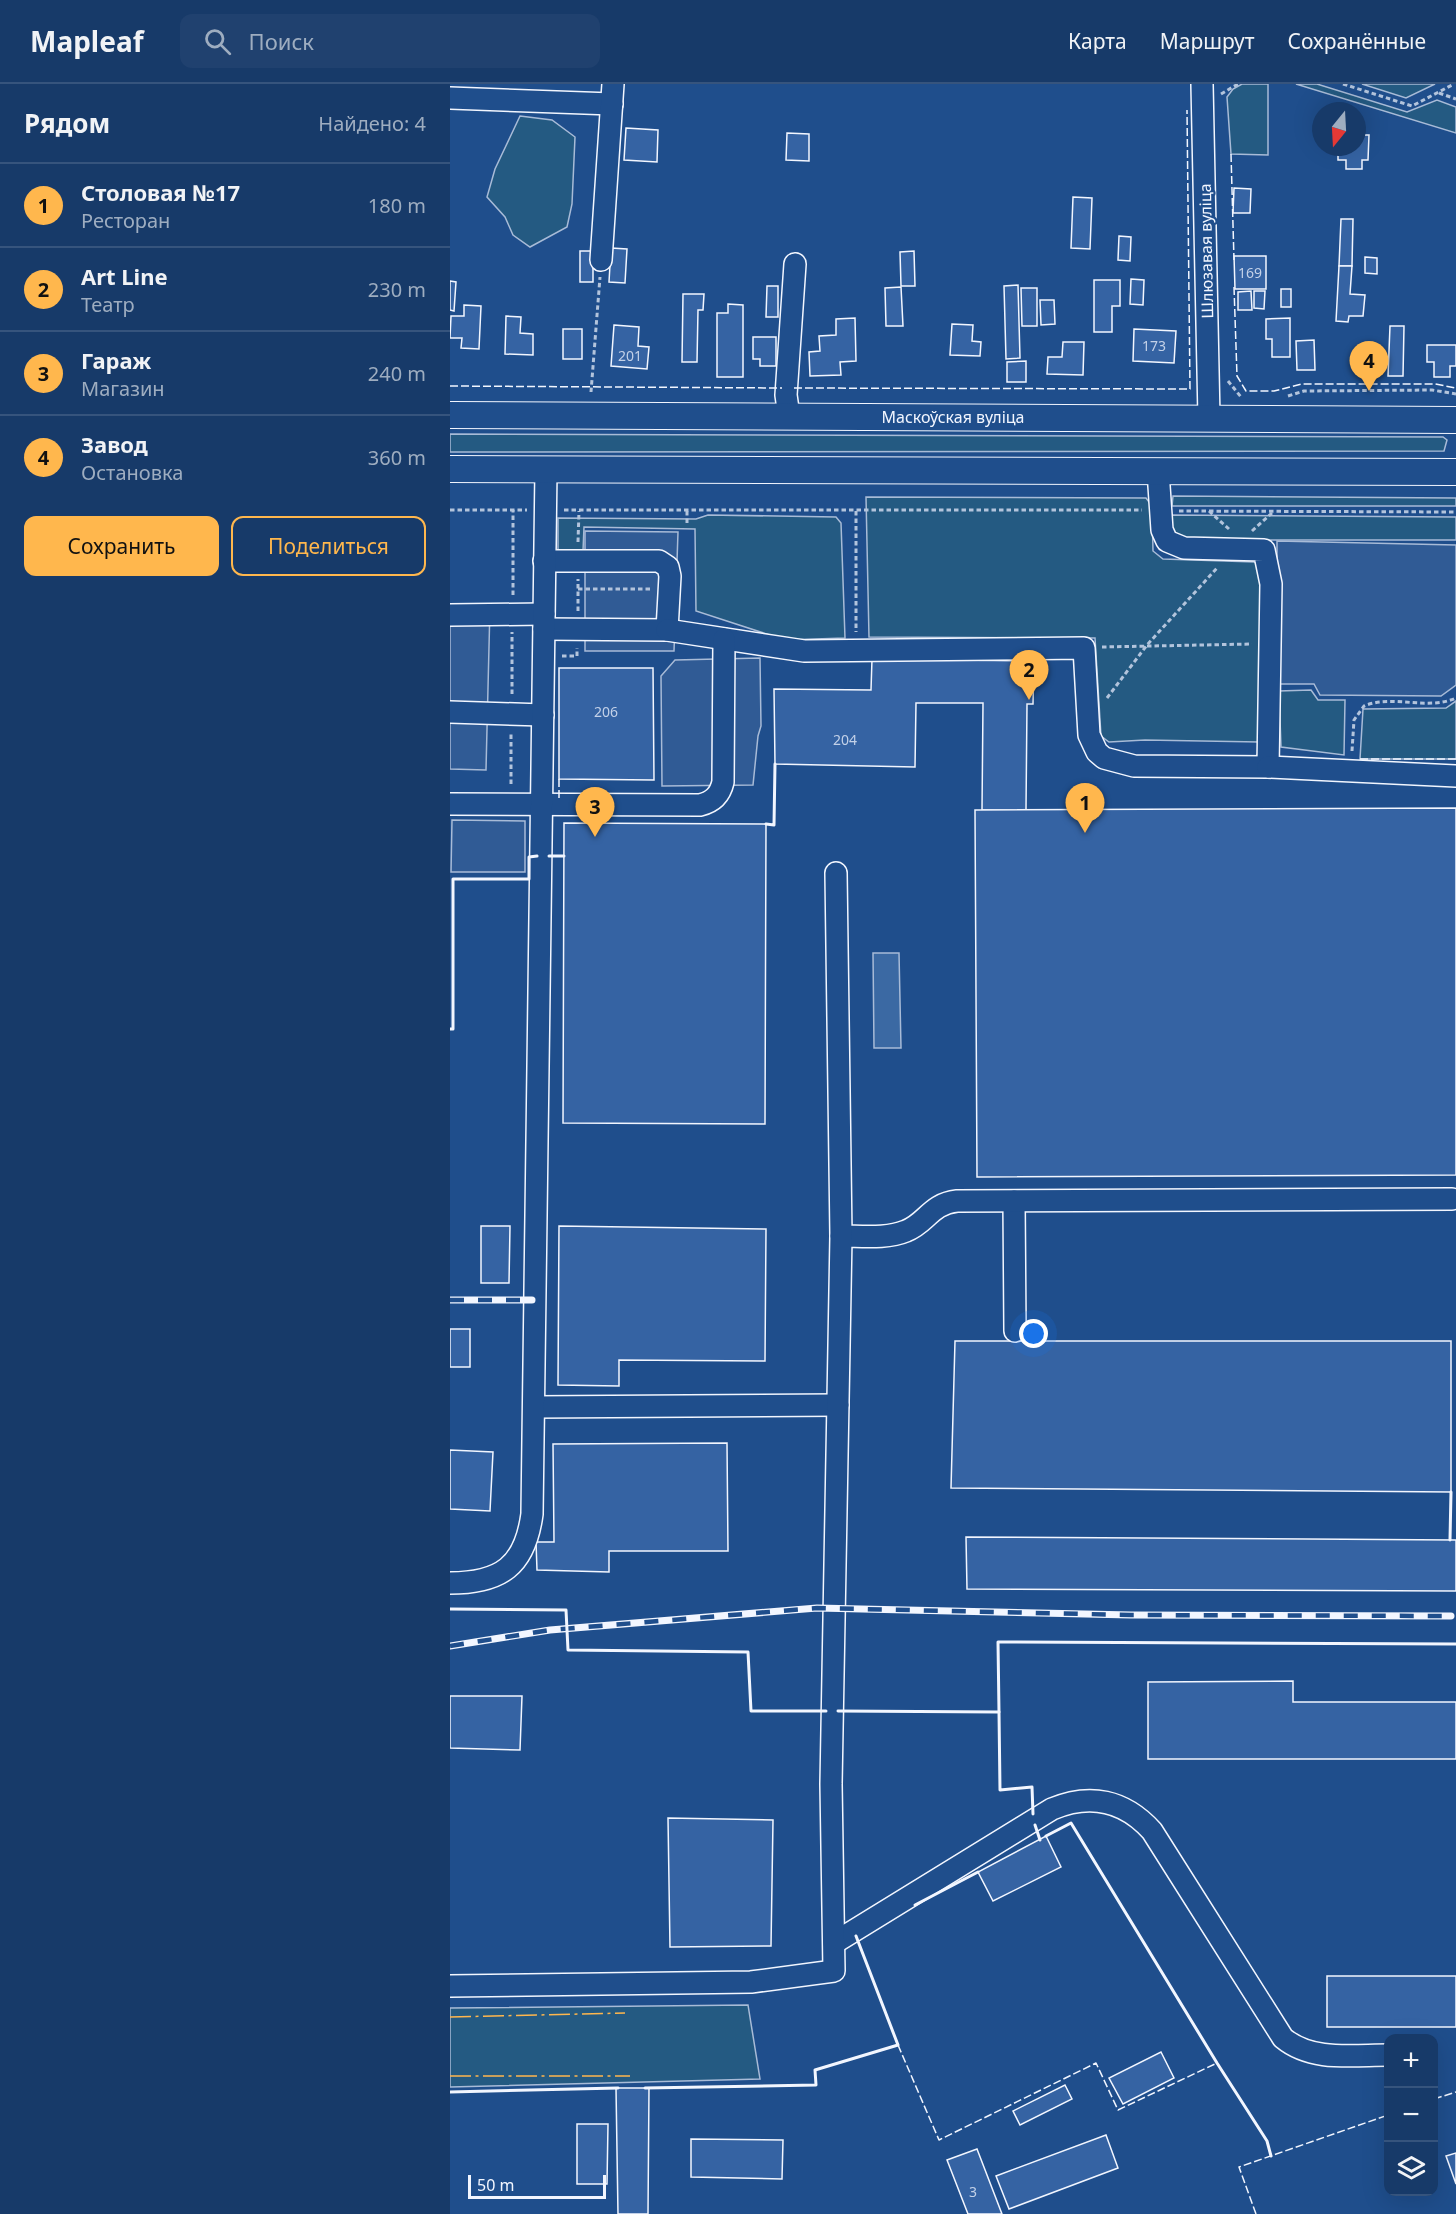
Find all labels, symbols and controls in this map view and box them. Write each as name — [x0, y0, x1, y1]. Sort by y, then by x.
search box — [180, 14, 600, 68]
text: Mapleaf — [30, 22, 144, 60]
icon: search — [201, 25, 234, 58]
text: Поиск — [249, 26, 314, 56]
text: Карта — [1068, 27, 1127, 55]
text: Маршрут — [1160, 27, 1255, 55]
text: Сохранённые — [1288, 27, 1426, 55]
north arrow — [1312, 102, 1366, 156]
text: Рядом — [24, 105, 110, 141]
text: Найдено: 4 — [318, 110, 426, 137]
text: Столовая №17 — [81, 177, 240, 207]
street label: Шлюзавая вуліца — [1194, 183, 1218, 319]
text: 1 — [38, 192, 49, 219]
text: 180 m — [368, 192, 426, 219]
text: Ресторан — [81, 207, 170, 234]
text: Art Line — [81, 261, 168, 291]
house number: 169 — [1238, 263, 1262, 282]
text: 2 — [38, 276, 49, 303]
text: 230 m — [368, 276, 426, 303]
text: Театр — [81, 291, 135, 318]
house number: 173 — [1142, 336, 1166, 355]
pin: 4 — [1350, 342, 1388, 391]
text: Гараж — [81, 345, 151, 375]
house number: 201 — [618, 346, 642, 365]
text: 3 — [38, 360, 49, 387]
text: 240 m — [368, 360, 426, 387]
text: Магазин — [81, 375, 165, 402]
street label: Маскоўская вуліца — [882, 406, 1024, 428]
text: Завод — [81, 429, 148, 459]
text: 4 — [38, 444, 49, 471]
text: 360 m — [368, 444, 426, 471]
text: Остановка — [81, 459, 183, 486]
button: Сохранить — [24, 516, 219, 576]
button: Поделиться — [231, 516, 426, 576]
pin: 2 — [1010, 650, 1048, 700]
house number: 206 — [594, 702, 618, 721]
house number: 204 — [833, 730, 857, 749]
pin: 1 — [1066, 784, 1104, 833]
pin: 3 — [576, 788, 614, 837]
your location — [1019, 1319, 1048, 1348]
map controls — [1384, 2034, 1438, 2196]
button: + — [1384, 2034, 1438, 2088]
button: − — [1384, 2088, 1438, 2142]
button: layers — [1384, 2142, 1438, 2196]
scale bar — [468, 2172, 606, 2200]
text: 50 m — [477, 2174, 514, 2196]
house number: 3 — [969, 2182, 977, 2201]

